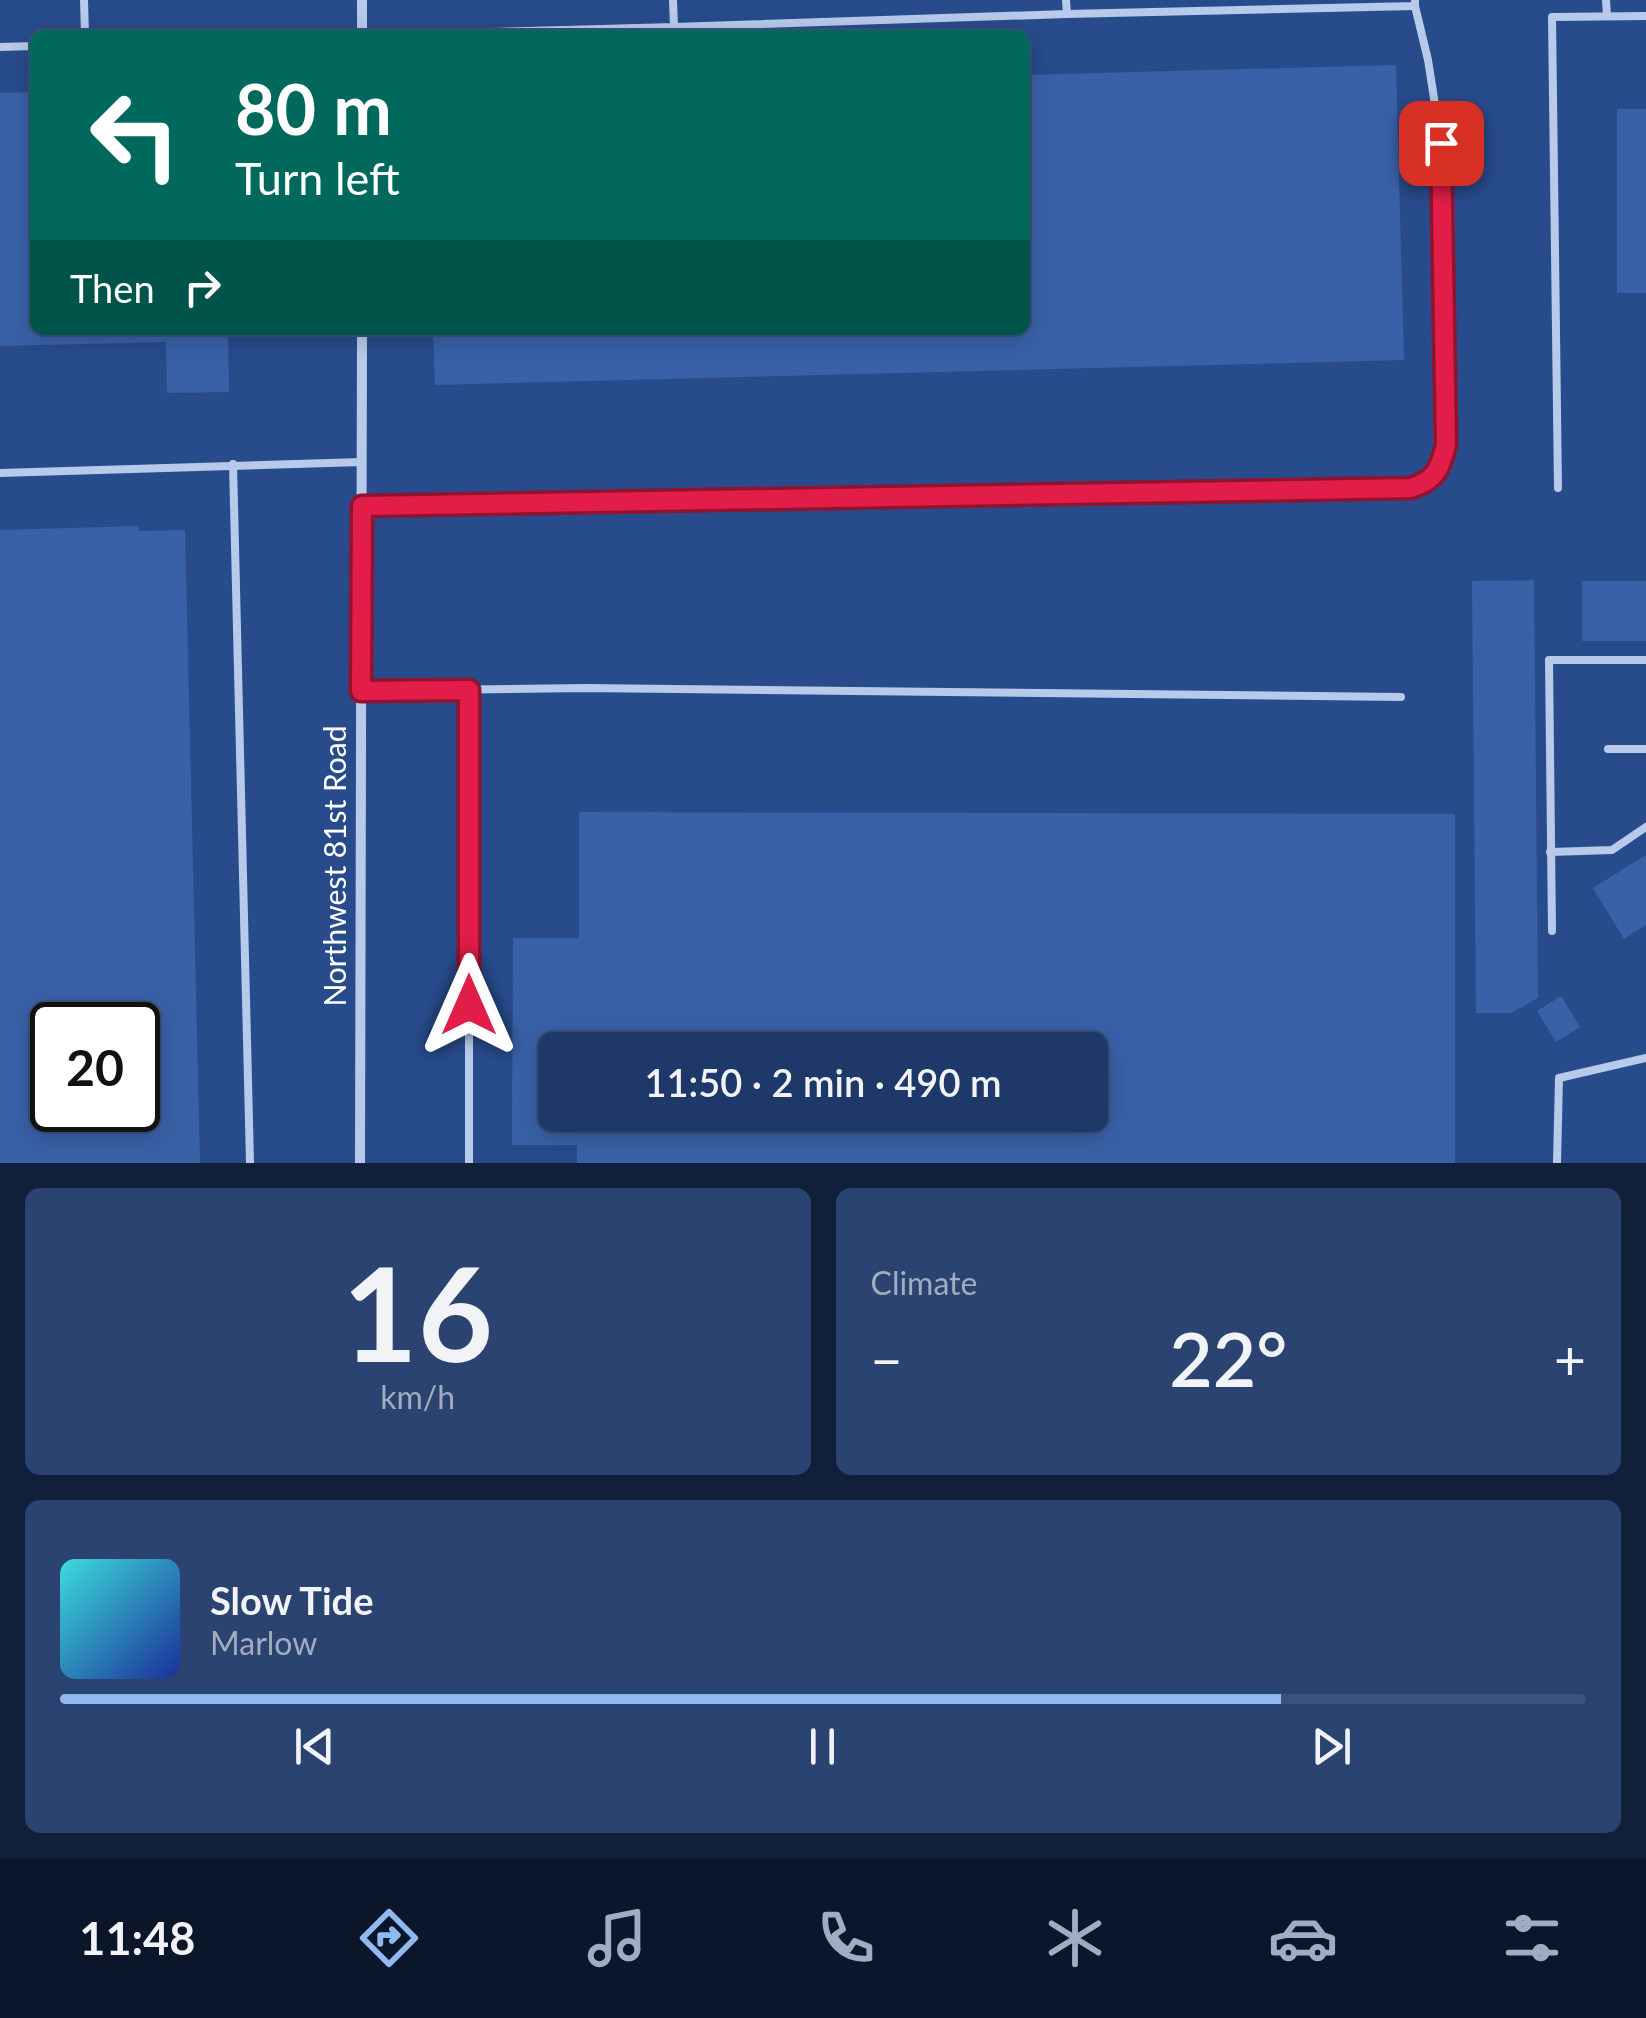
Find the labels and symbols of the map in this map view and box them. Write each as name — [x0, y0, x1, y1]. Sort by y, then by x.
pin — [1399, 101, 1484, 186]
street label: Northwest 81st Road — [316, 725, 352, 1007]
position arrow — [417, 953, 521, 1057]
speed limit sign: 20 — [30, 1002, 160, 1132]

